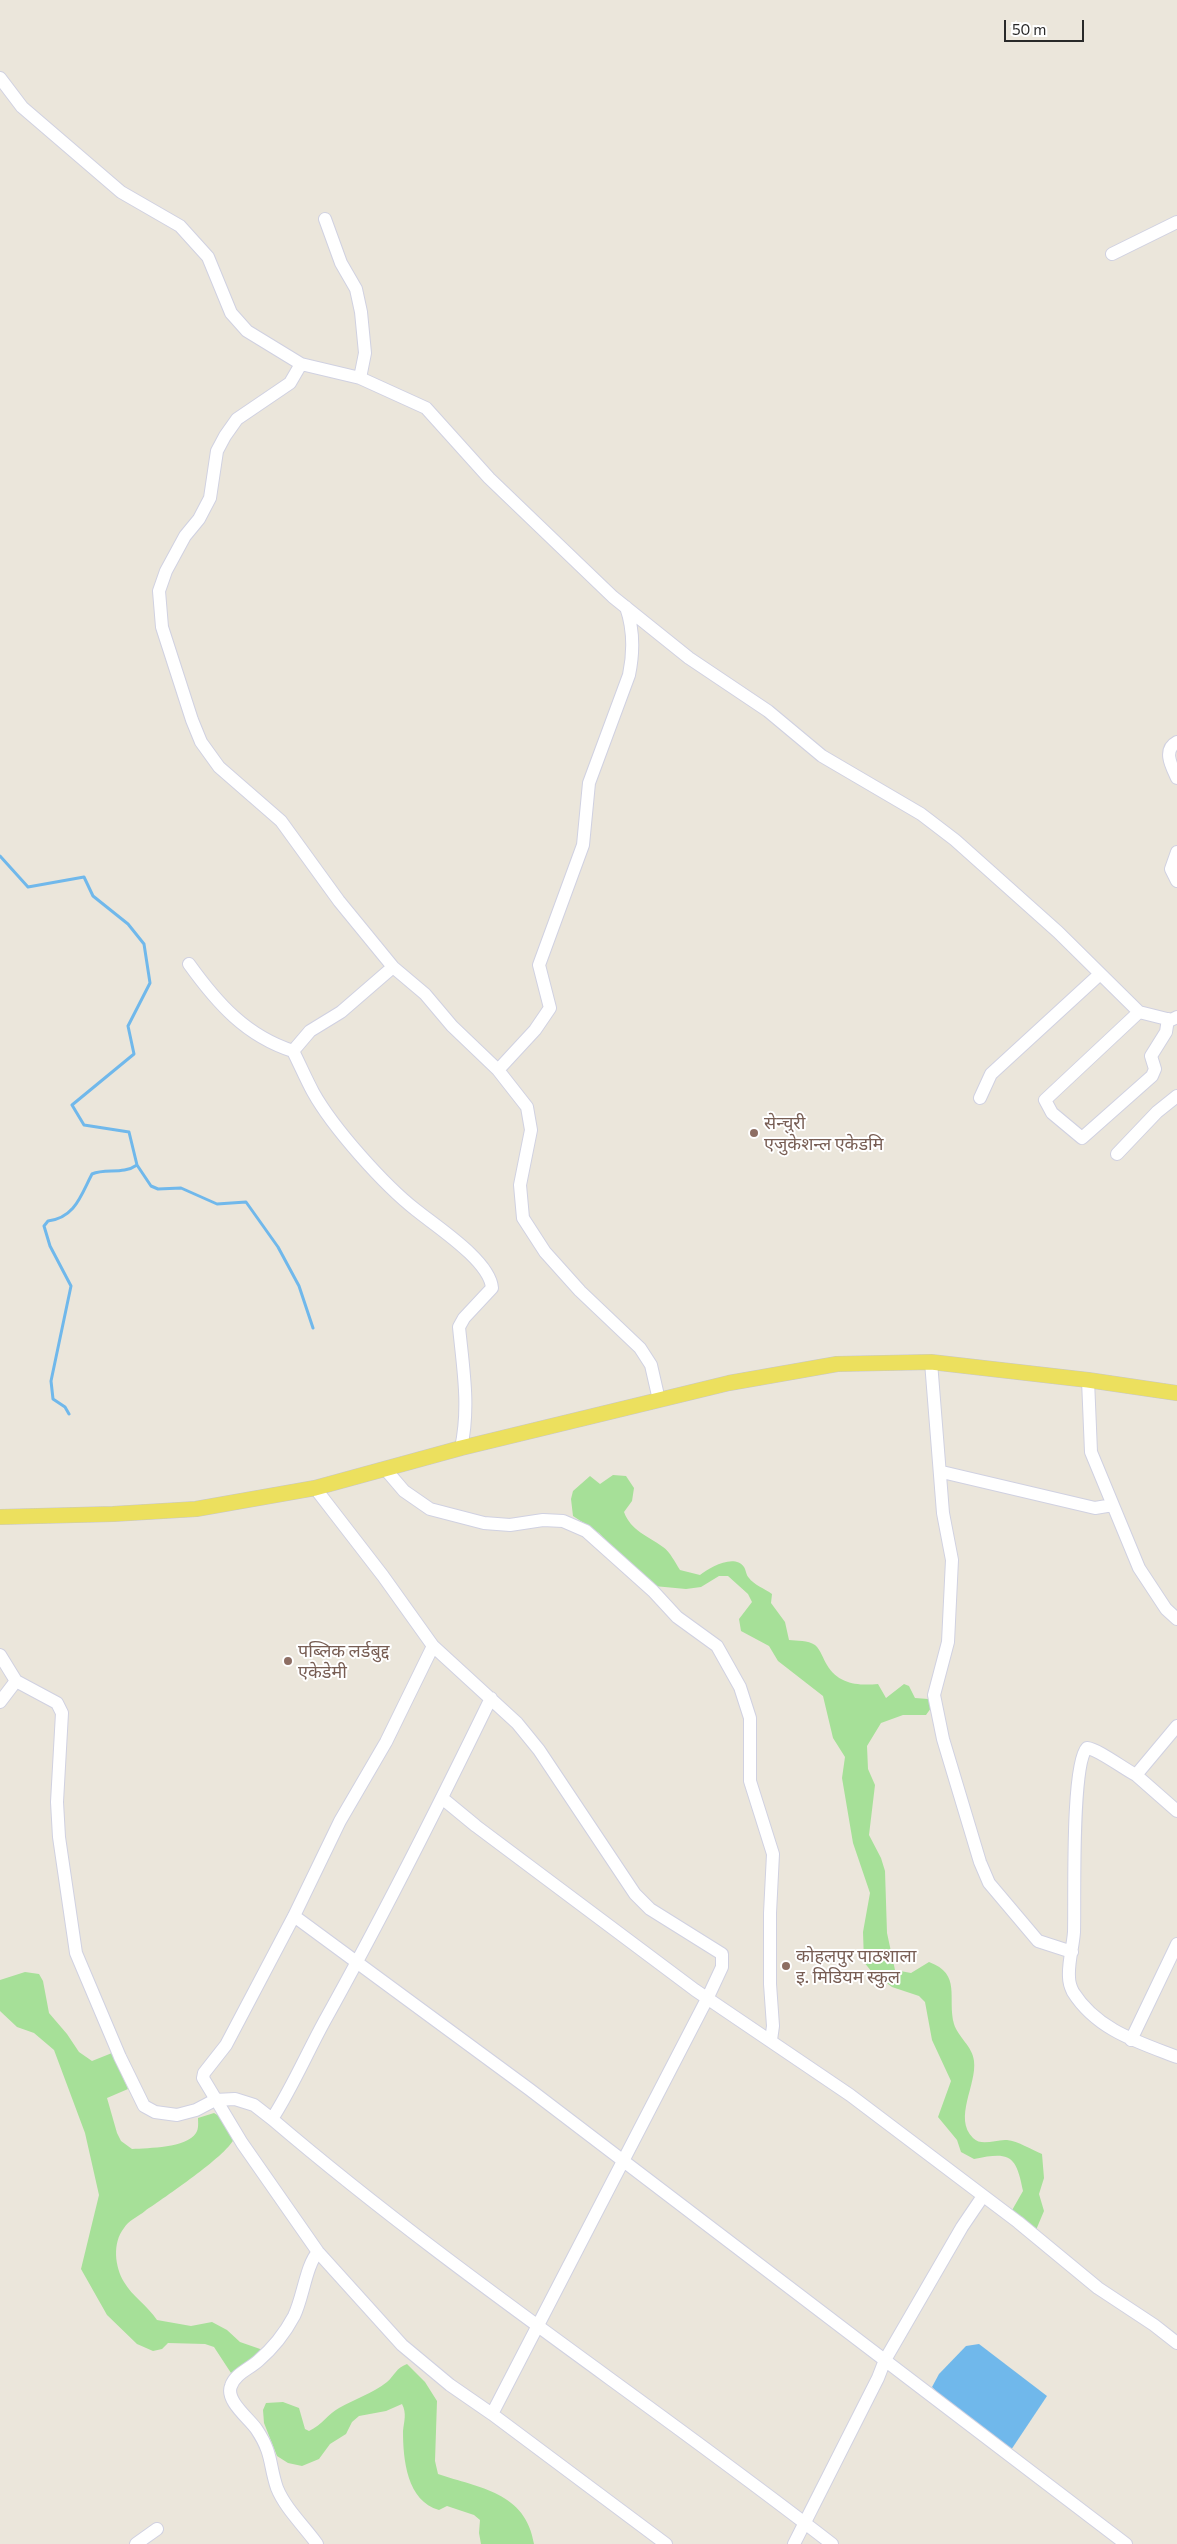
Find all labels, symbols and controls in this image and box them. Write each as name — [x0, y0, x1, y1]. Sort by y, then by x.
scale bar — [1007, 10, 1087, 42]
text: 50 m — [1012, 20, 1046, 38]
place label: सेन्चुरी एजुकेशन्ल एकेडमि — [764, 1112, 883, 1154]
marker: सेन्चुरी एजुकेशन्ल एकेडमि — [748, 1127, 760, 1139]
place label: पब्लिक लर्डबुद्द एकेडेमी — [298, 1640, 389, 1682]
marker: पब्लिक लर्डबुद्द एकेडेमी — [282, 1655, 294, 1667]
place label: कोहलपुर पाठशाला इ. मिडियम स्कुल — [796, 1945, 916, 1988]
marker: कोहलपुर पाठशाला इ. मिडियम स्कुल — [780, 1960, 792, 1972]

